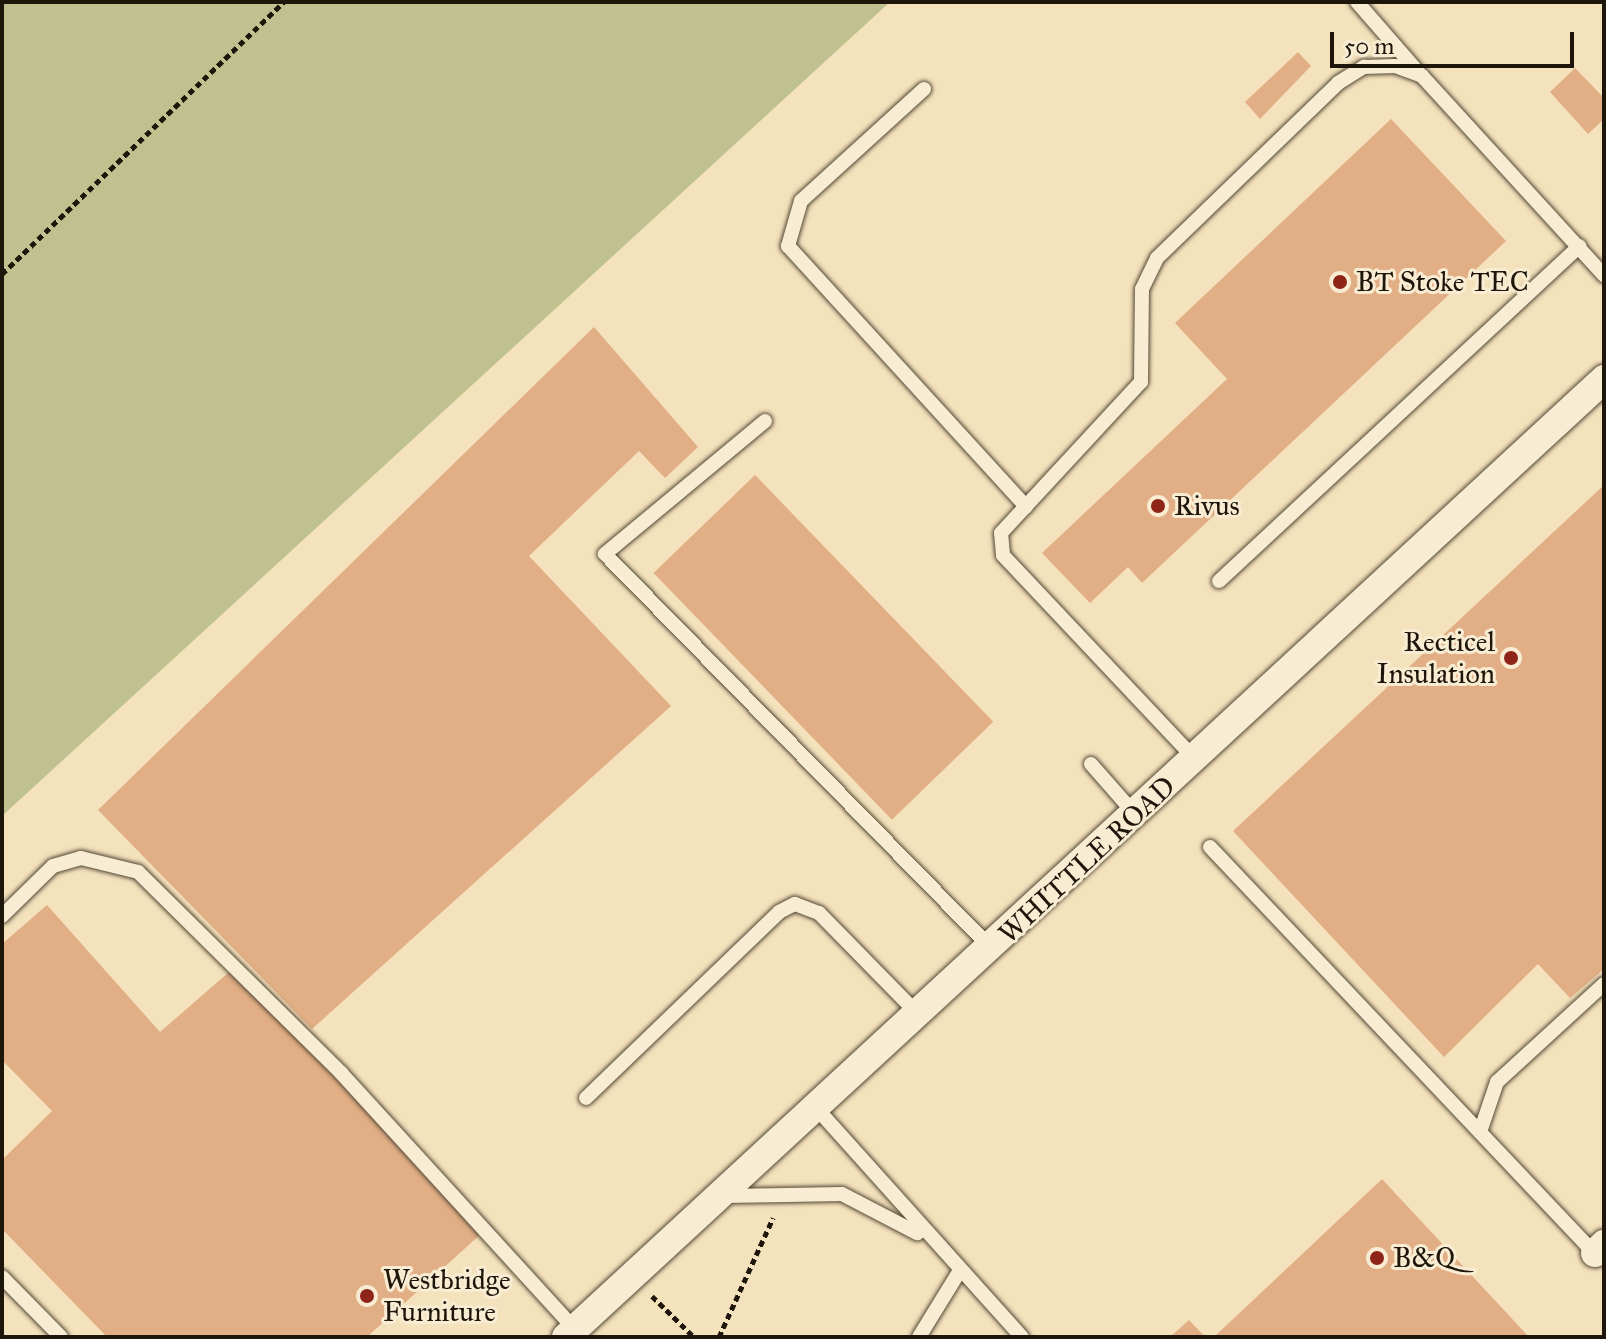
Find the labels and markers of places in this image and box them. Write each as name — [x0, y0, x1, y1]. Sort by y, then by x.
place label: BT Stoke TEC — [1356, 265, 1529, 299]
marker: BT Stoke TEC — [1331, 273, 1349, 291]
place label: Rivus — [1174, 489, 1240, 523]
marker: Rivus — [1149, 497, 1167, 515]
place label: Recticel Insulation — [1376, 625, 1495, 691]
marker: Recticel Insulation — [1502, 649, 1520, 667]
place label: B&Q — [1393, 1241, 1455, 1275]
marker: B&Q — [1368, 1249, 1386, 1267]
place label: Westbridge Furniture — [383, 1263, 511, 1329]
marker: Westbridge Furniture — [358, 1287, 376, 1305]

